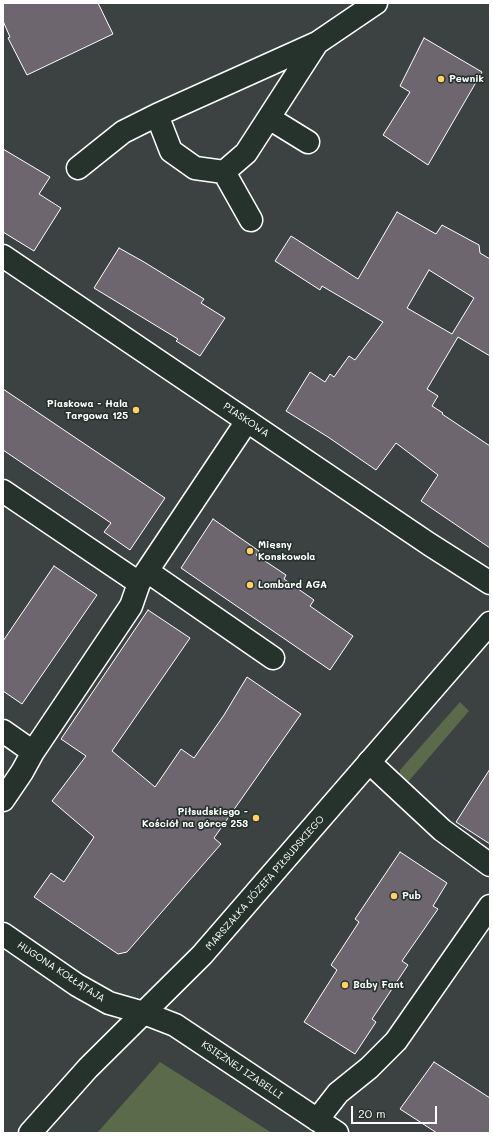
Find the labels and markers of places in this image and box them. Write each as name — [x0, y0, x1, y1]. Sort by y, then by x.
place label: Pewnik — [449, 73, 484, 85]
marker: Pewnik — [436, 74, 446, 84]
place label: Piaskowa - Hala Targowa 125 — [47, 398, 128, 422]
marker: Piaskowa - Hala Targowa 125 — [131, 405, 141, 415]
place label: Mięsny Konskowola — [258, 539, 315, 562]
marker: Mięsny Konskowola — [245, 546, 255, 556]
place label: Lombard AGA — [258, 579, 327, 591]
marker: Lombard AGA — [245, 580, 255, 590]
place label: Piłsudskiego - Kościół na górce 253 — [142, 806, 248, 830]
marker: Piłsudskiego - Kościół na górce 253 — [251, 813, 261, 823]
place label: Pub — [402, 890, 421, 902]
marker: Pub — [389, 891, 399, 901]
place label: Baby Fant — [353, 979, 404, 991]
marker: Baby Fant — [340, 980, 350, 990]

